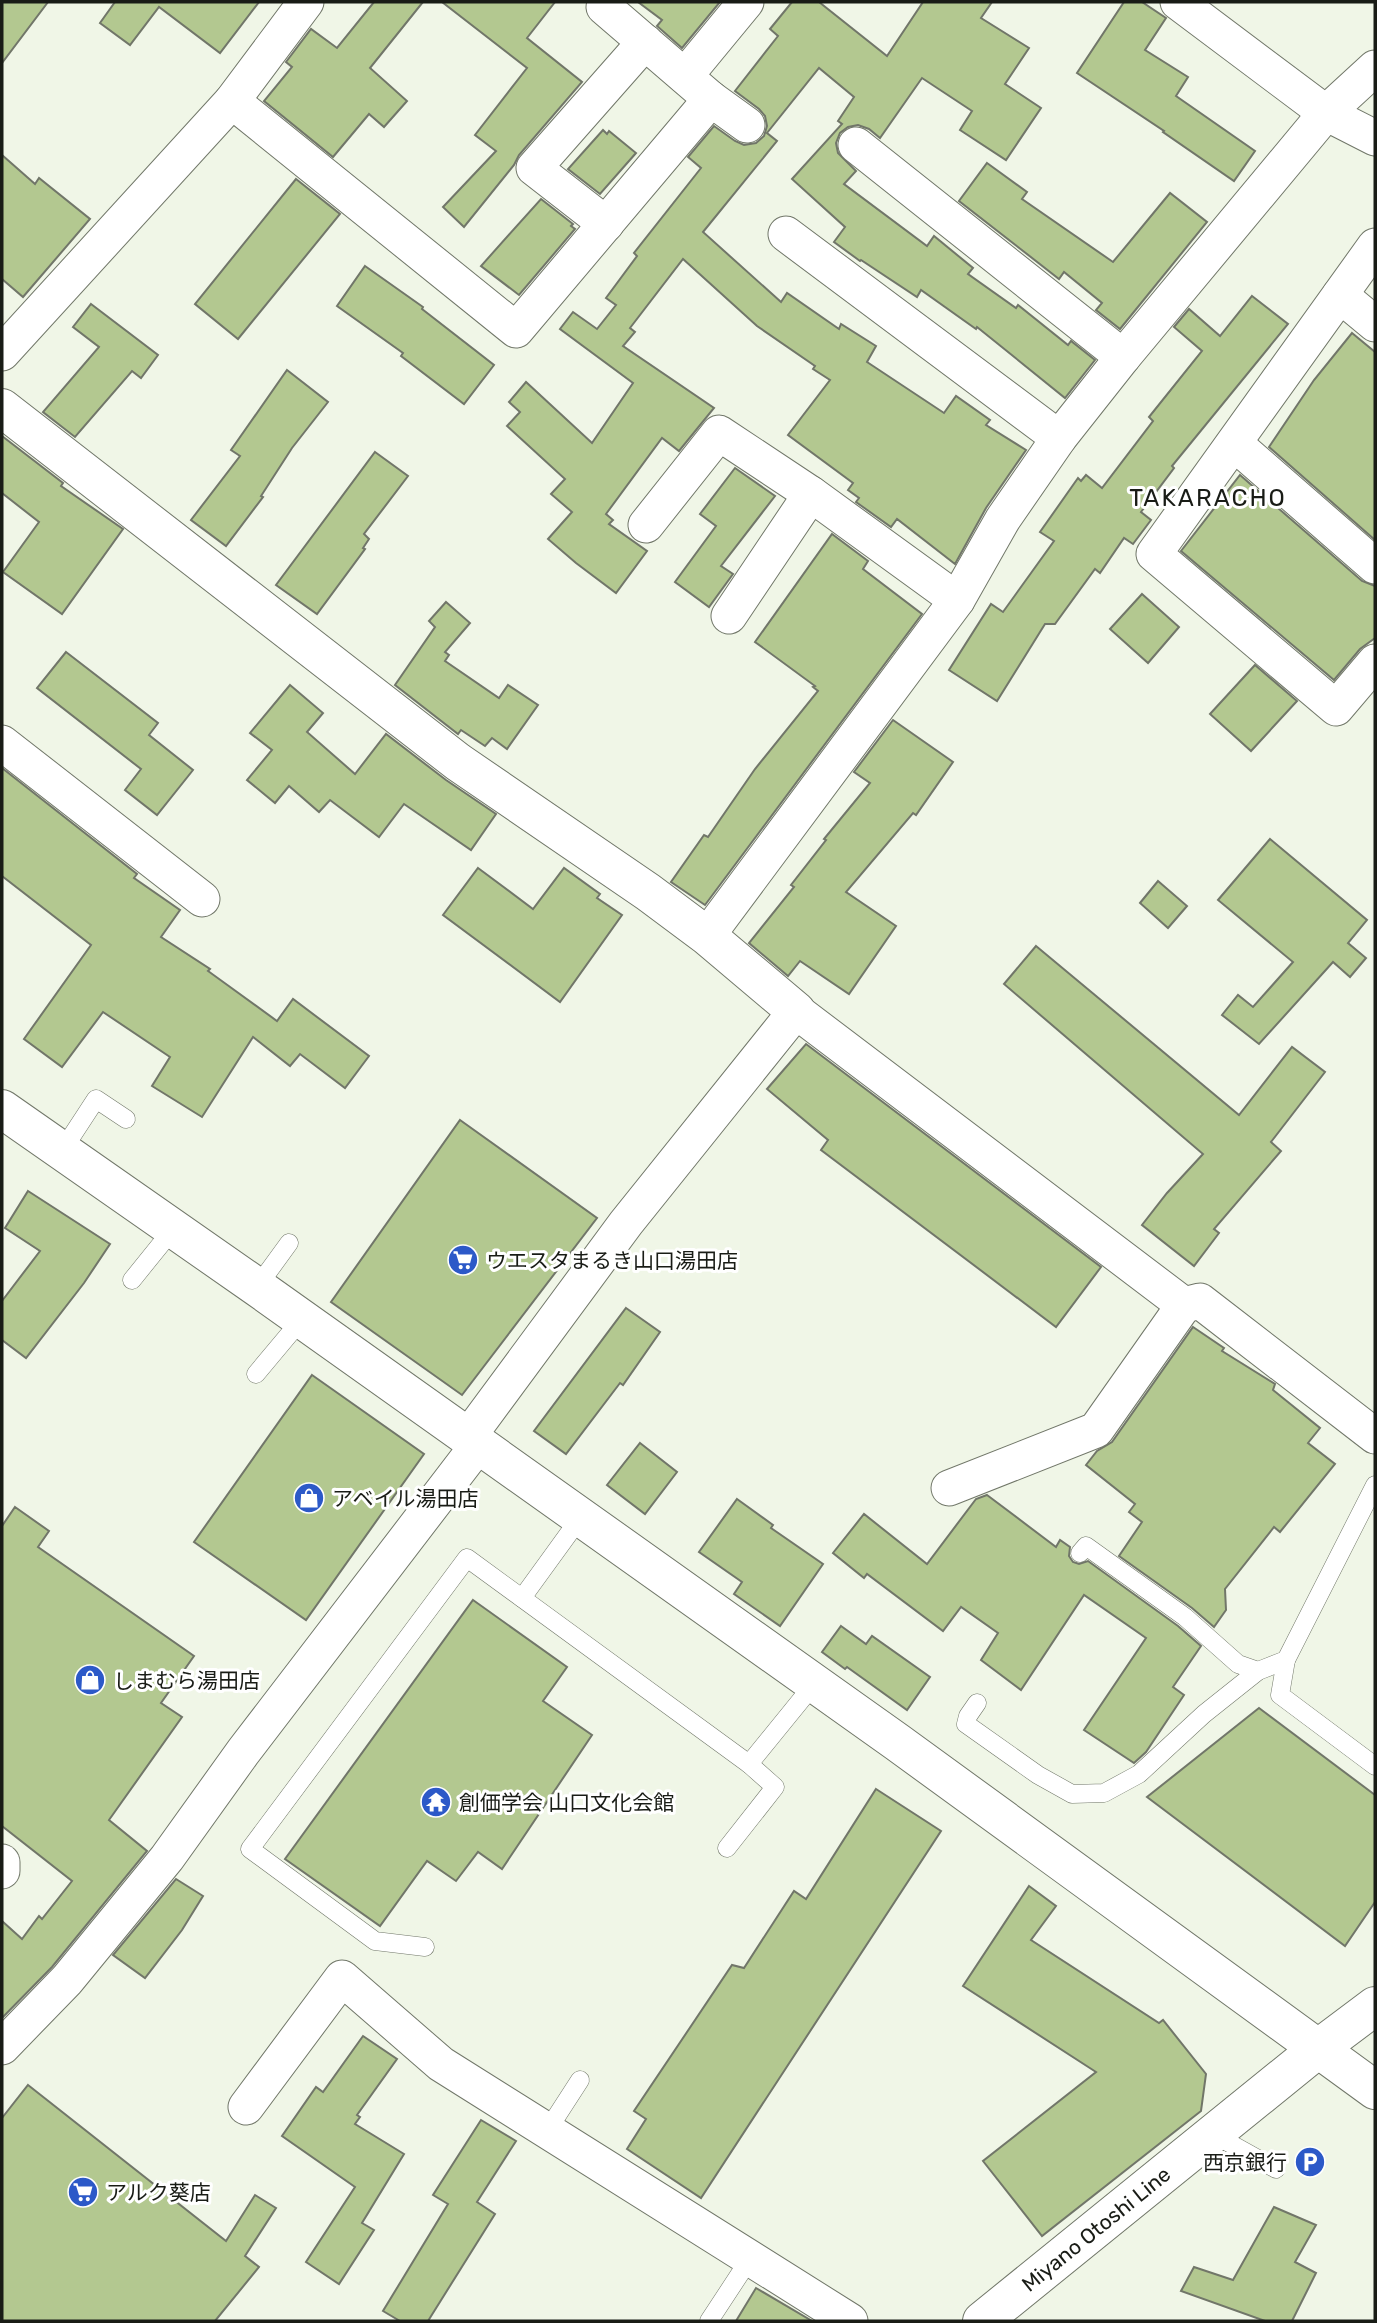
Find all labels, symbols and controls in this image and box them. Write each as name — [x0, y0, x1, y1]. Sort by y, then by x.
district label: TAKARACHO — [1129, 484, 1287, 512]
supermarket icon: ウエスタまるき山口湯田店 — [446, 1243, 480, 1277]
place label: ウエスタまるき山口湯田店 — [486, 1248, 738, 1273]
shop icon: アベイル湯田店 — [292, 1481, 326, 1515]
place label: アベイル湯田店 — [332, 1486, 479, 1511]
shop icon: しまむら湯田店 — [73, 1663, 107, 1697]
place label: しまむら湯田店 — [113, 1668, 260, 1693]
temple icon: 創価学会 山口文化会館 — [419, 1785, 453, 1819]
place label: 創価学会 山口文化会館 — [459, 1790, 674, 1815]
parking icon: 西京銀行 — [1293, 2145, 1327, 2179]
place label: 西京銀行 — [1203, 2150, 1287, 2175]
street label: Miyano Otoshi Line — [1017, 2161, 1175, 2297]
supermarket icon: アルク葵店 — [66, 2175, 100, 2209]
place label: アルク葵店 — [106, 2180, 211, 2205]

